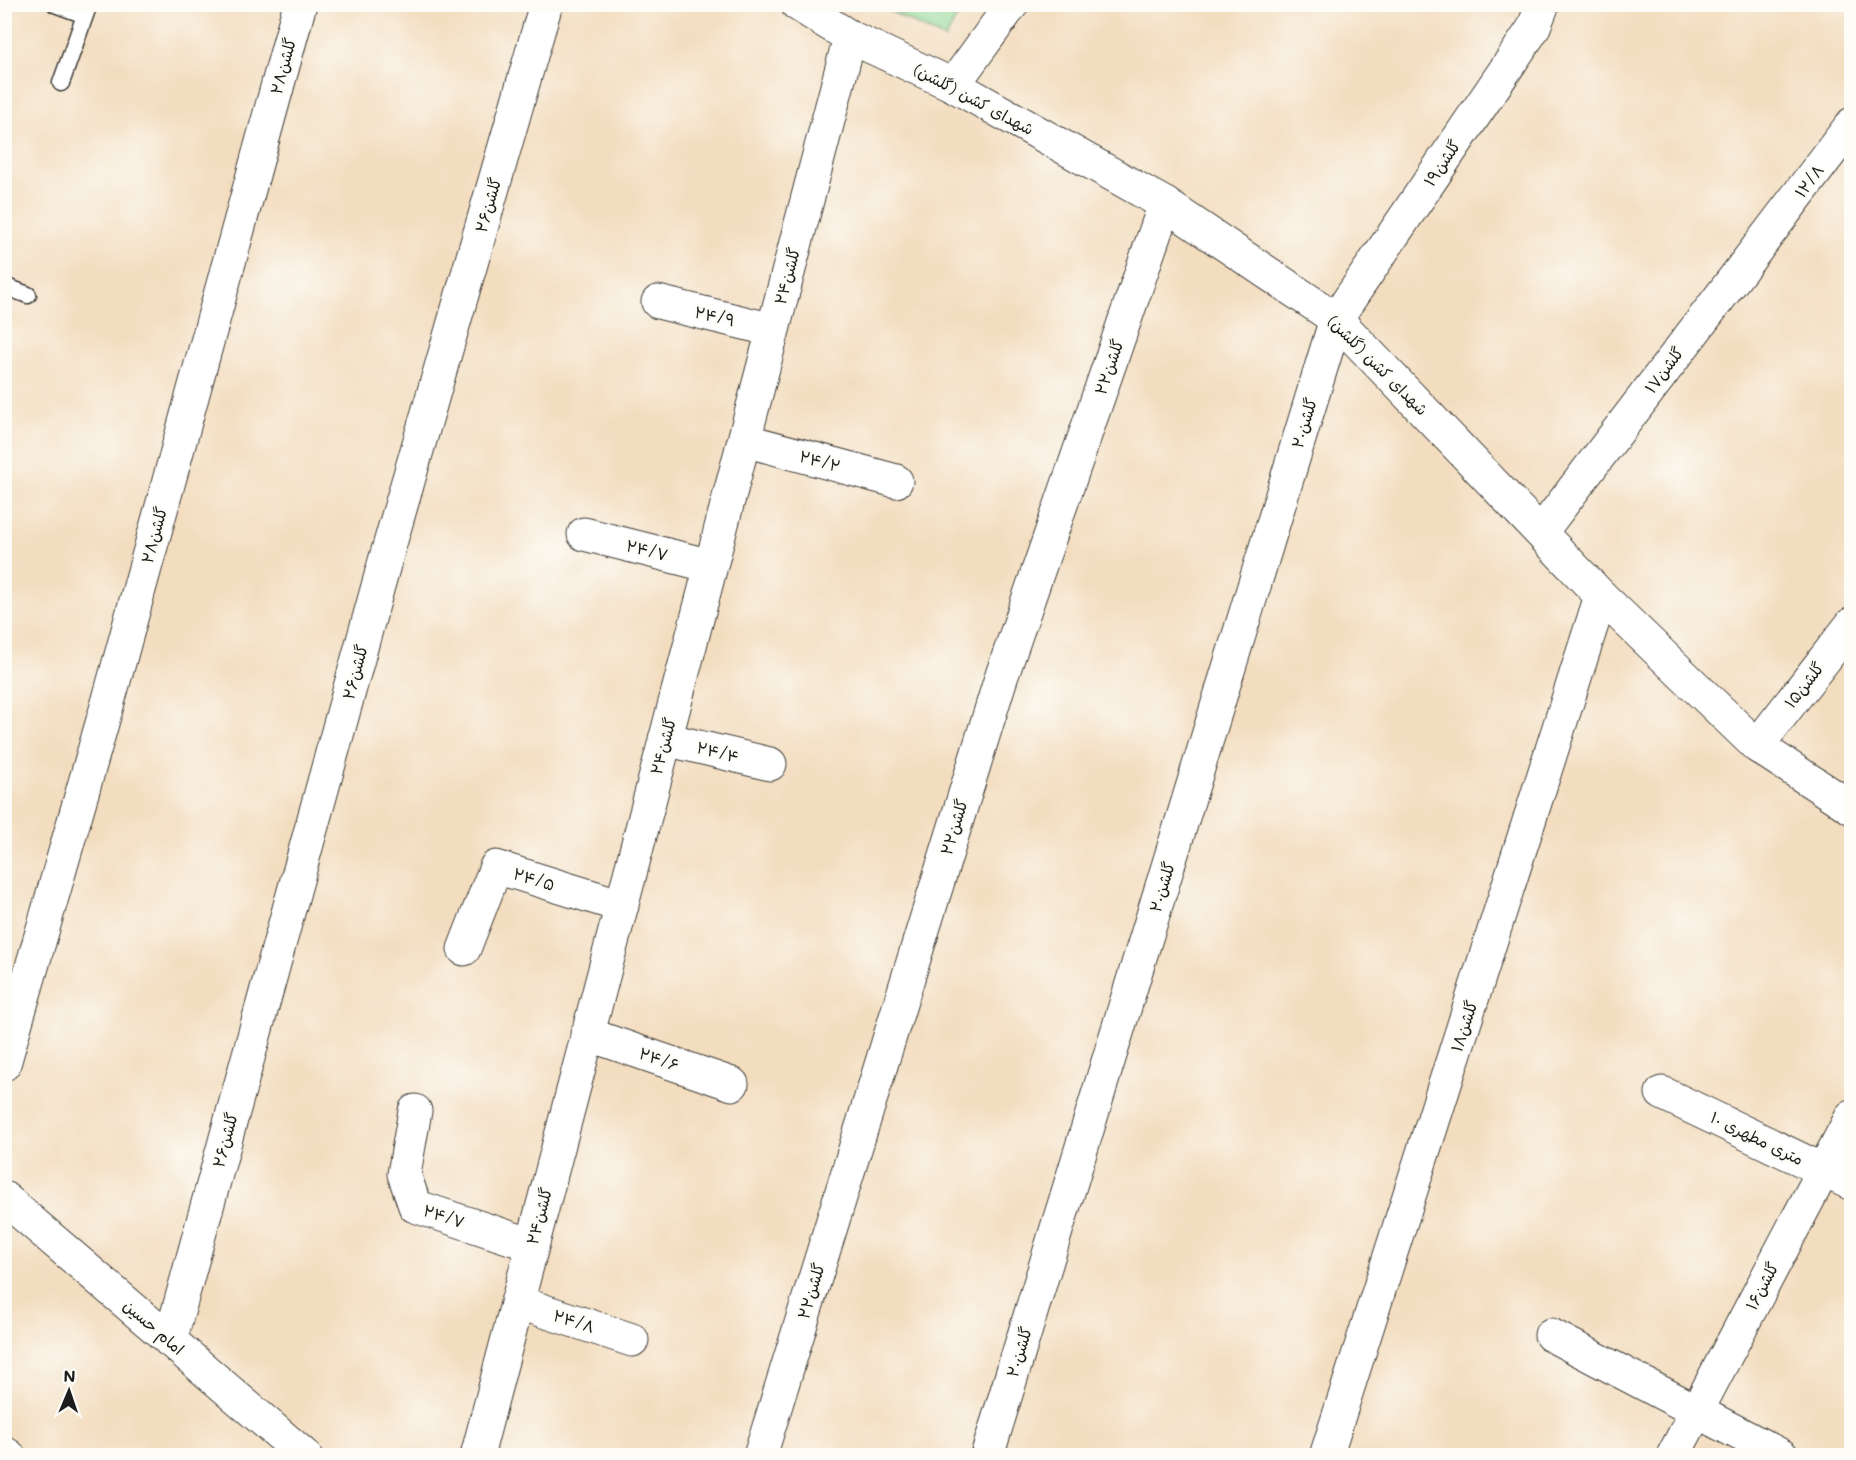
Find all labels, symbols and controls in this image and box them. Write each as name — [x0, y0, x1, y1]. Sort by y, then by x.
street label: گلشن۲۸ — [265, 35, 300, 97]
street label: شهدای کشن (گلشن) — [910, 58, 1038, 139]
street label: گلشن۱۹ — [1418, 135, 1465, 190]
street label: ۱۲/۸ — [1789, 160, 1828, 201]
street label: گلشن۲۶ — [470, 175, 505, 235]
street label: گلشن۲۴ — [769, 245, 804, 307]
street label: ۲۴/۹ — [693, 301, 738, 330]
street label: شهدای کشن (گلشن) — [1324, 310, 1433, 419]
street label: گلشن۲۲ — [1089, 336, 1128, 397]
street label: گلشن۱۷ — [1639, 342, 1688, 397]
street label: گلشن۲۰ — [1286, 395, 1321, 451]
street label: ۲۴/۲ — [797, 445, 843, 476]
street label: گلشن۲۸ — [136, 504, 171, 566]
street label: ۲۴/۷ — [624, 534, 670, 565]
street label: گلشن۲۶ — [337, 642, 372, 702]
street label: گلشن۱۵ — [1779, 657, 1828, 712]
street label: گلشن۲۴ — [645, 715, 680, 777]
street label: ۲۴/۴ — [695, 736, 742, 767]
street label: گلشن۲۲ — [935, 796, 972, 857]
street label: گلشن۲۰ — [1144, 859, 1179, 915]
street label: ۲۴/۵ — [511, 862, 557, 895]
street label: گلشن۱۸ — [1445, 997, 1482, 1054]
street label: ۲۴/۶ — [636, 1042, 682, 1075]
street label: ۱۰ متری مطهری — [1707, 1106, 1807, 1169]
street label: گلشن۲۶ — [207, 1110, 242, 1170]
street label: گلشن۲۴ — [521, 1185, 556, 1247]
street label: ۲۴/۷ — [421, 1199, 468, 1232]
street label: گلشن۱۶ — [1740, 1258, 1783, 1313]
street label: گلشن۲۲ — [792, 1260, 829, 1321]
street label: امام حسین — [118, 1294, 189, 1361]
street label: ۲۴/۸ — [551, 1304, 598, 1337]
street label: گلشن۲۰ — [1001, 1324, 1036, 1380]
north arrow — [39, 1361, 99, 1421]
text: N — [63, 1365, 76, 1386]

